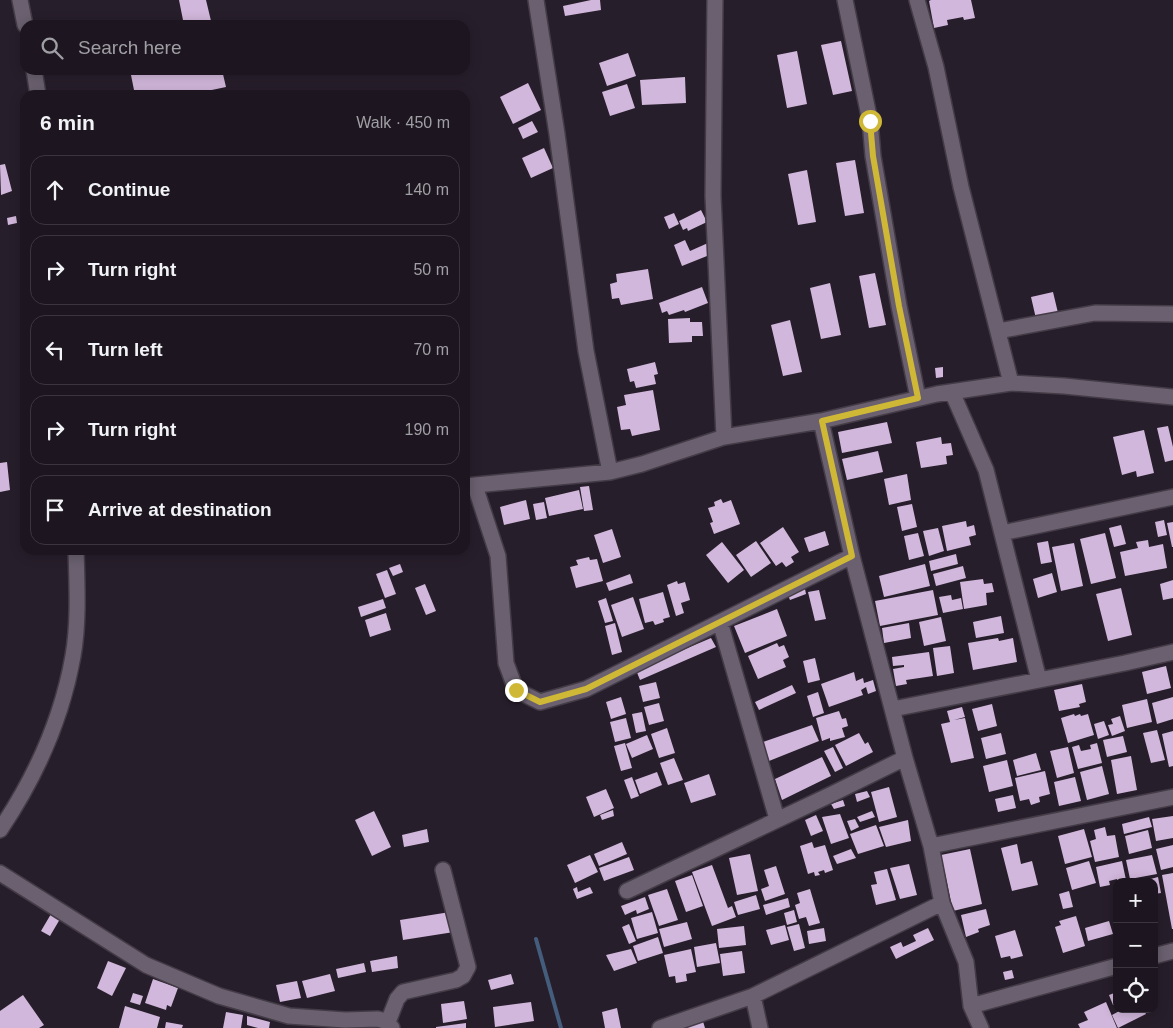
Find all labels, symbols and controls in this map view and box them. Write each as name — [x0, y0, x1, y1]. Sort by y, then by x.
search box — [20, 20, 470, 75]
icon: search — [38, 34, 66, 62]
text: Search here — [78, 37, 182, 58]
route start — [859, 110, 882, 133]
text: 6 min — [40, 111, 95, 134]
text: Walk · 450 m — [356, 114, 450, 131]
icon: ahead — [41, 176, 69, 204]
text: Continue — [88, 179, 170, 200]
text: 140 m — [405, 181, 449, 198]
icon: right — [41, 256, 69, 284]
text: Turn right — [88, 259, 176, 280]
text: 50 m — [413, 261, 449, 278]
icon: left — [41, 336, 69, 364]
text: Turn left — [88, 339, 163, 360]
text: 70 m — [413, 341, 449, 358]
icon: right — [41, 416, 69, 444]
text: Turn right — [88, 419, 176, 440]
text: 190 m — [405, 421, 449, 438]
icon: arrive — [41, 496, 69, 524]
text: Arrive at destination — [88, 499, 272, 520]
route end — [505, 679, 528, 702]
map controls — [1113, 878, 1158, 1013]
button: + — [1113, 878, 1158, 923]
button: − — [1113, 923, 1158, 968]
button: locate — [1113, 968, 1158, 1013]

